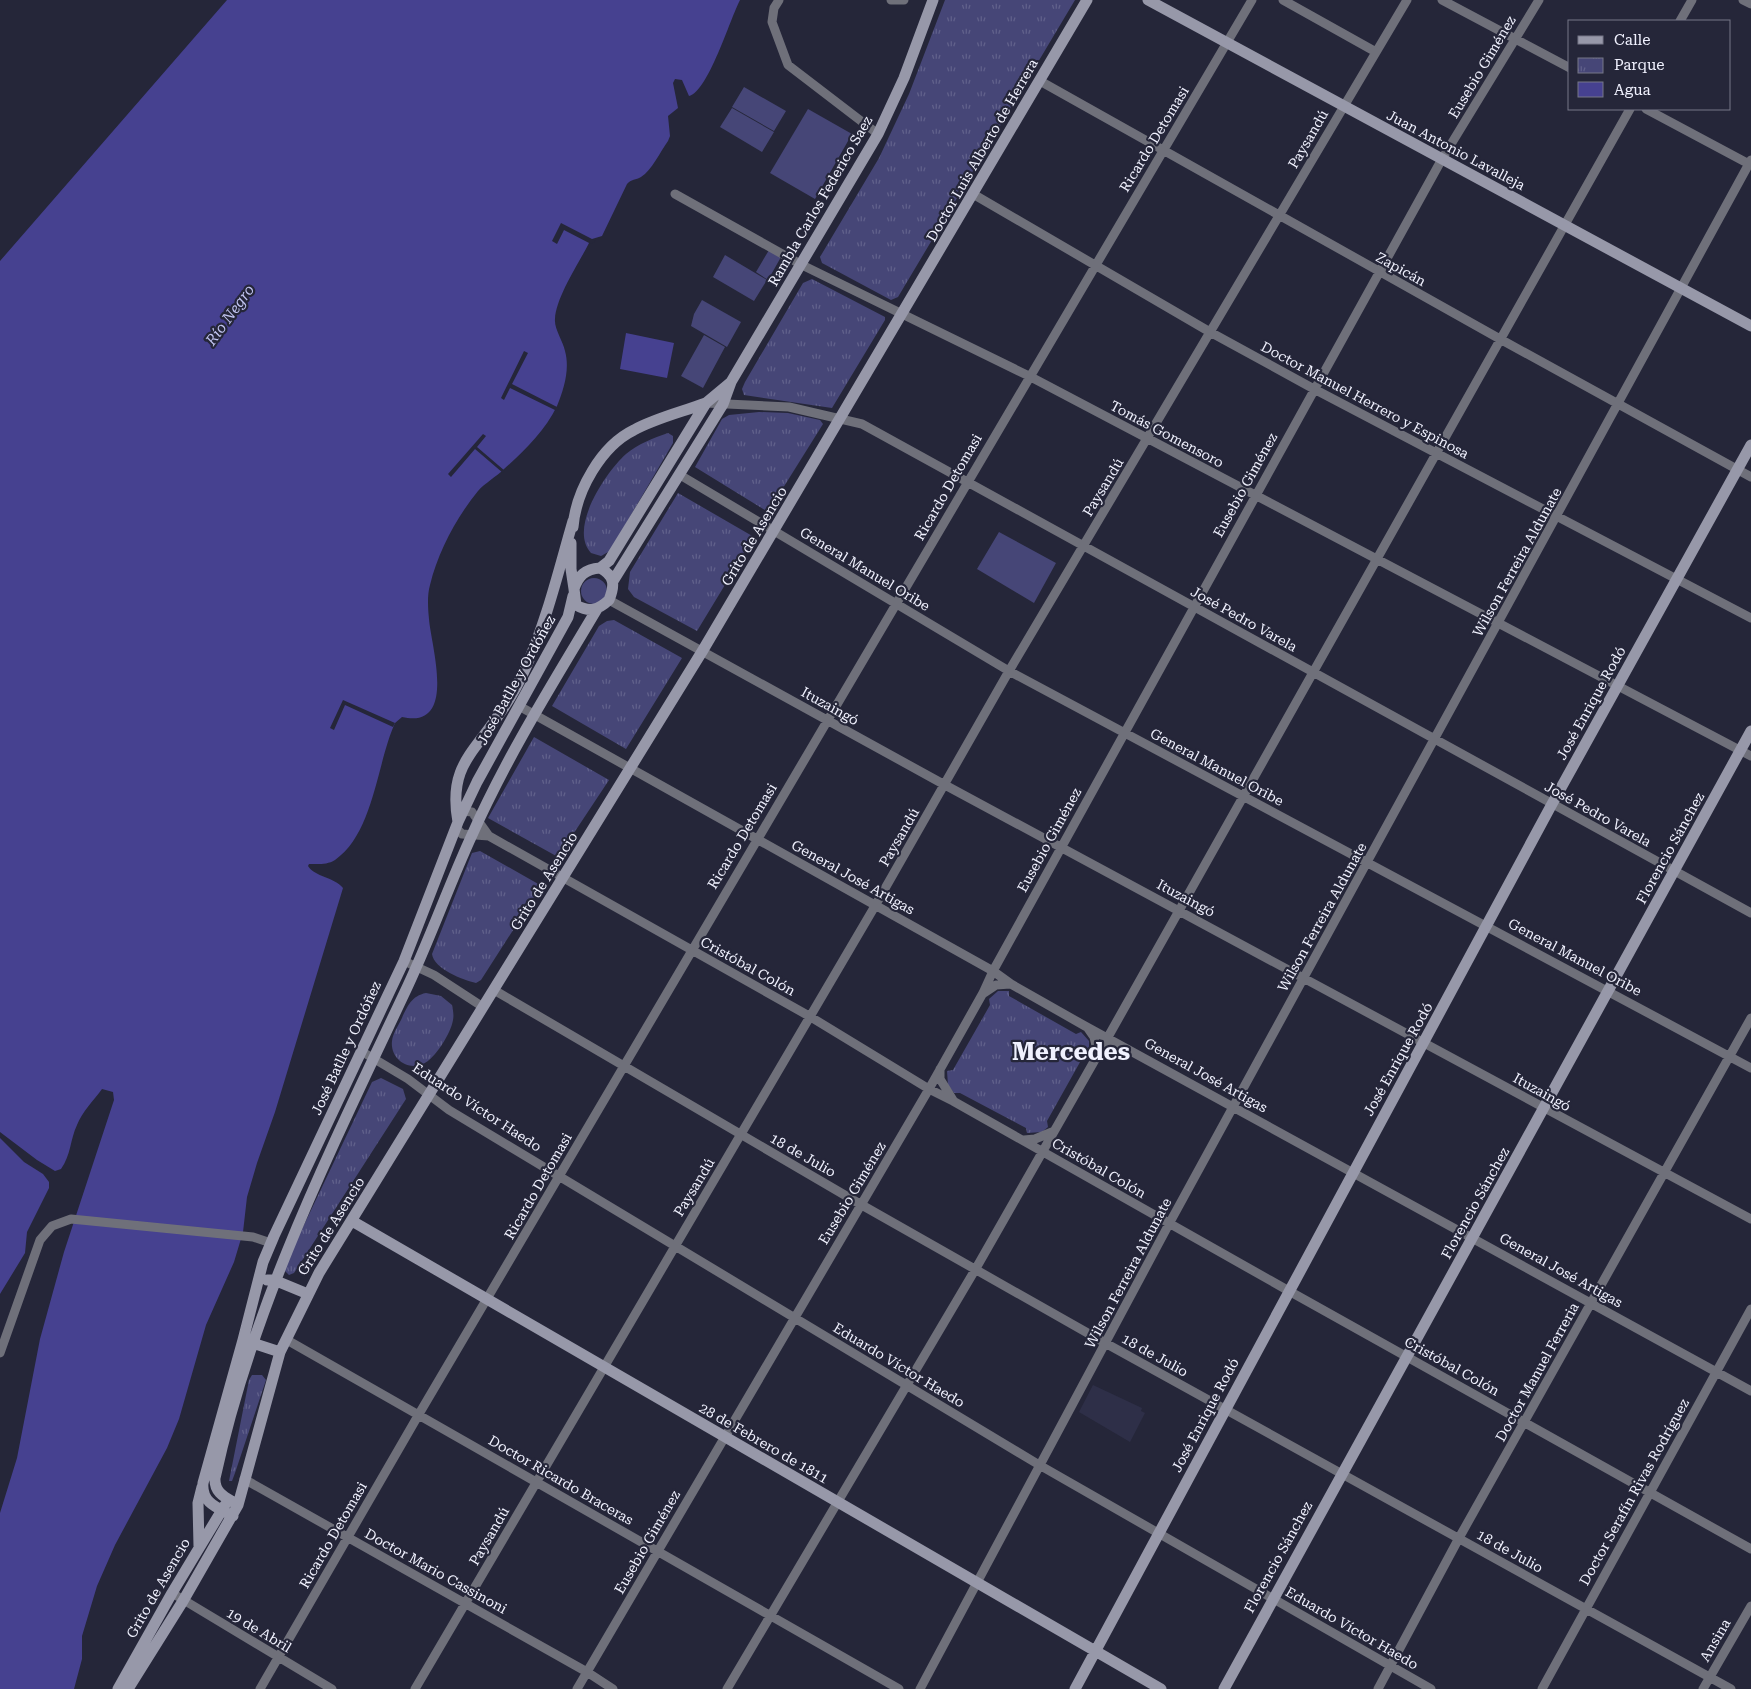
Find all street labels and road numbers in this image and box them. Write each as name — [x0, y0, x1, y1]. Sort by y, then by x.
street label: Eusebio Giménez — [1445, 13, 1519, 121]
street label: Doctor Luis Alberto de Herrera — [923, 55, 1041, 244]
street label: Ricardo Detomasi — [1116, 83, 1192, 195]
street label: Paysandú — [1285, 107, 1331, 171]
street label: Juan Antonio Lavalleja — [1384, 107, 1528, 193]
street label: Rambla Carlos Federico Saez — [765, 113, 876, 289]
street label: Zapicán — [1373, 249, 1429, 289]
street label: Doctor Manuel Herrero y Espinosa — [1258, 338, 1472, 462]
street label: Tomás Gomensoro — [1108, 397, 1226, 471]
street label: Eusebio Giménez — [1210, 430, 1280, 540]
street label: Ricardo Detomasi — [911, 431, 985, 543]
street label: Paysandú — [1079, 455, 1127, 519]
street label: Grito de Asencio — [718, 484, 790, 588]
street label: Wilson Ferreira Aldunate — [1469, 485, 1565, 639]
street label: General Manuel Oribe — [797, 524, 933, 614]
street label: José Pedro Varela — [1188, 583, 1300, 655]
street label: José Batlle y Ordóñez — [474, 612, 558, 747]
street label: José Enrique Rodó — [1553, 644, 1629, 762]
street label: Ituzaingó — [799, 684, 861, 728]
street label: General Manuel Oribe — [1148, 725, 1287, 809]
street label: José Pedro Varela — [1542, 778, 1654, 850]
street label: Ricardo Detomasi — [704, 780, 780, 892]
street label: Eusebio Giménez — [1014, 785, 1084, 895]
street label: Florencio Sánchez — [1633, 789, 1707, 906]
street label: Paysandú — [876, 805, 922, 869]
street label: Grito de Asencio — [507, 829, 581, 933]
street label: General José Artigas — [789, 837, 918, 918]
street label: Wilson Ferreira Aldunate — [1274, 840, 1370, 994]
street label: Ituzaingó — [1154, 876, 1218, 920]
street label: General Manuel Oribe — [1506, 915, 1645, 999]
street label: Cristóbal Colón — [698, 933, 798, 999]
street label: José Batlle y Ordóñez — [308, 978, 384, 1117]
street label: José Enrique Rodó — [1360, 1000, 1436, 1118]
street label: General José Artigas — [1142, 1035, 1271, 1116]
street label: Eduardo Víctor Haedo — [410, 1059, 544, 1155]
street label: Ituzaingó — [1511, 1070, 1573, 1114]
street label: Ricardo Detomasi — [501, 1130, 575, 1242]
street label: 18 de Julio — [767, 1130, 839, 1180]
street label: Cristóbal Colón — [1049, 1135, 1149, 1201]
street label: Eusebio Giménez — [815, 1139, 889, 1247]
street label: Florencio Sánchez — [1438, 1144, 1512, 1261]
street label: Paysandú — [670, 1155, 718, 1219]
street label: Grito de Asencio — [294, 1174, 368, 1278]
street label: Wilson Ferreira Aldunate — [1082, 1195, 1175, 1351]
street label: General José Artigas — [1497, 1230, 1626, 1311]
street label: Doctor Manuel Ferreria — [1492, 1299, 1582, 1444]
street label: Eduardo Víctor Haedo — [830, 1319, 968, 1411]
street label: 18 de Julio — [1119, 1330, 1191, 1380]
street label: Cristóbal Colón — [1402, 1333, 1502, 1399]
street label: José Enrique Rodó — [1168, 1355, 1242, 1475]
street label: Doctor Serafín Rivas Rodríguez — [1576, 1396, 1692, 1588]
street label: 28 de Febrero de 1811 — [697, 1399, 832, 1487]
street label: Doctor Ricardo Braceras — [486, 1432, 636, 1528]
street label: Ricardo Detomasi — [296, 1479, 370, 1591]
street label: Eusebio Giménez — [611, 1487, 683, 1596]
street label: Florencio Sánchez — [1241, 1498, 1315, 1615]
street label: Paysandú — [466, 1504, 512, 1568]
street label: Doctor Mario Cassinoni — [362, 1525, 510, 1617]
street label: 18 de Julio — [1474, 1526, 1546, 1576]
street label: Grito de Asencio — [123, 1535, 193, 1641]
street label: Eduardo Víctor Haedo — [1283, 1583, 1421, 1673]
street label: 19 de Abril — [224, 1604, 295, 1656]
street label: Ansina — [1696, 1615, 1734, 1664]

